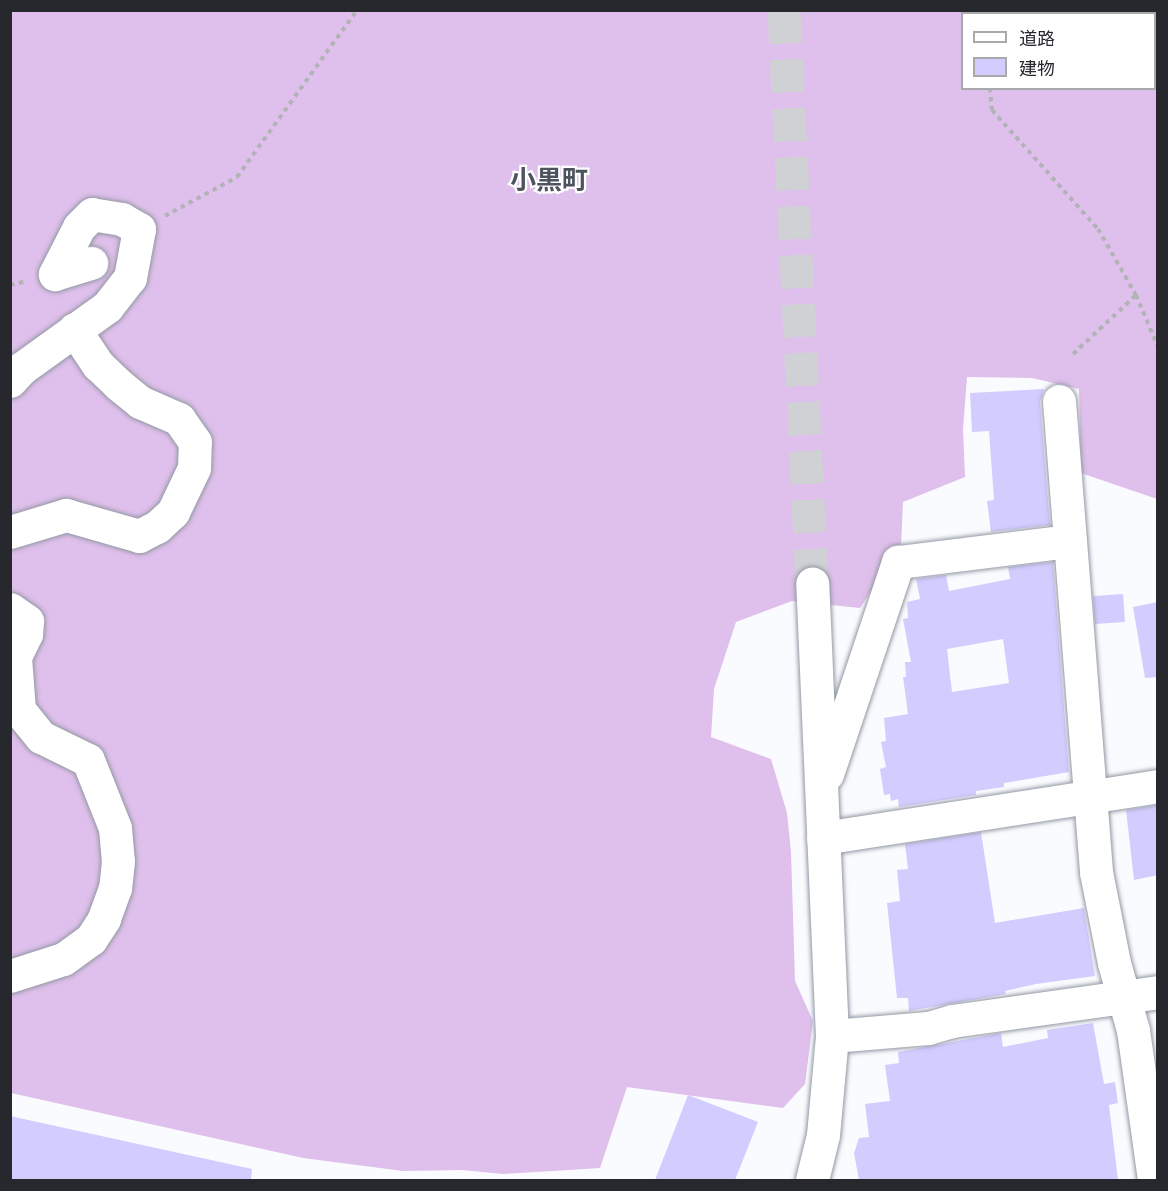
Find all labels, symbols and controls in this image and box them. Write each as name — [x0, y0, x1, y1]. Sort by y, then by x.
legend — [961, 12, 1156, 90]
text: 道路 — [1019, 29, 1055, 50]
text: 建物 — [1019, 59, 1055, 80]
district label: 小黒町 — [510, 166, 588, 198]

